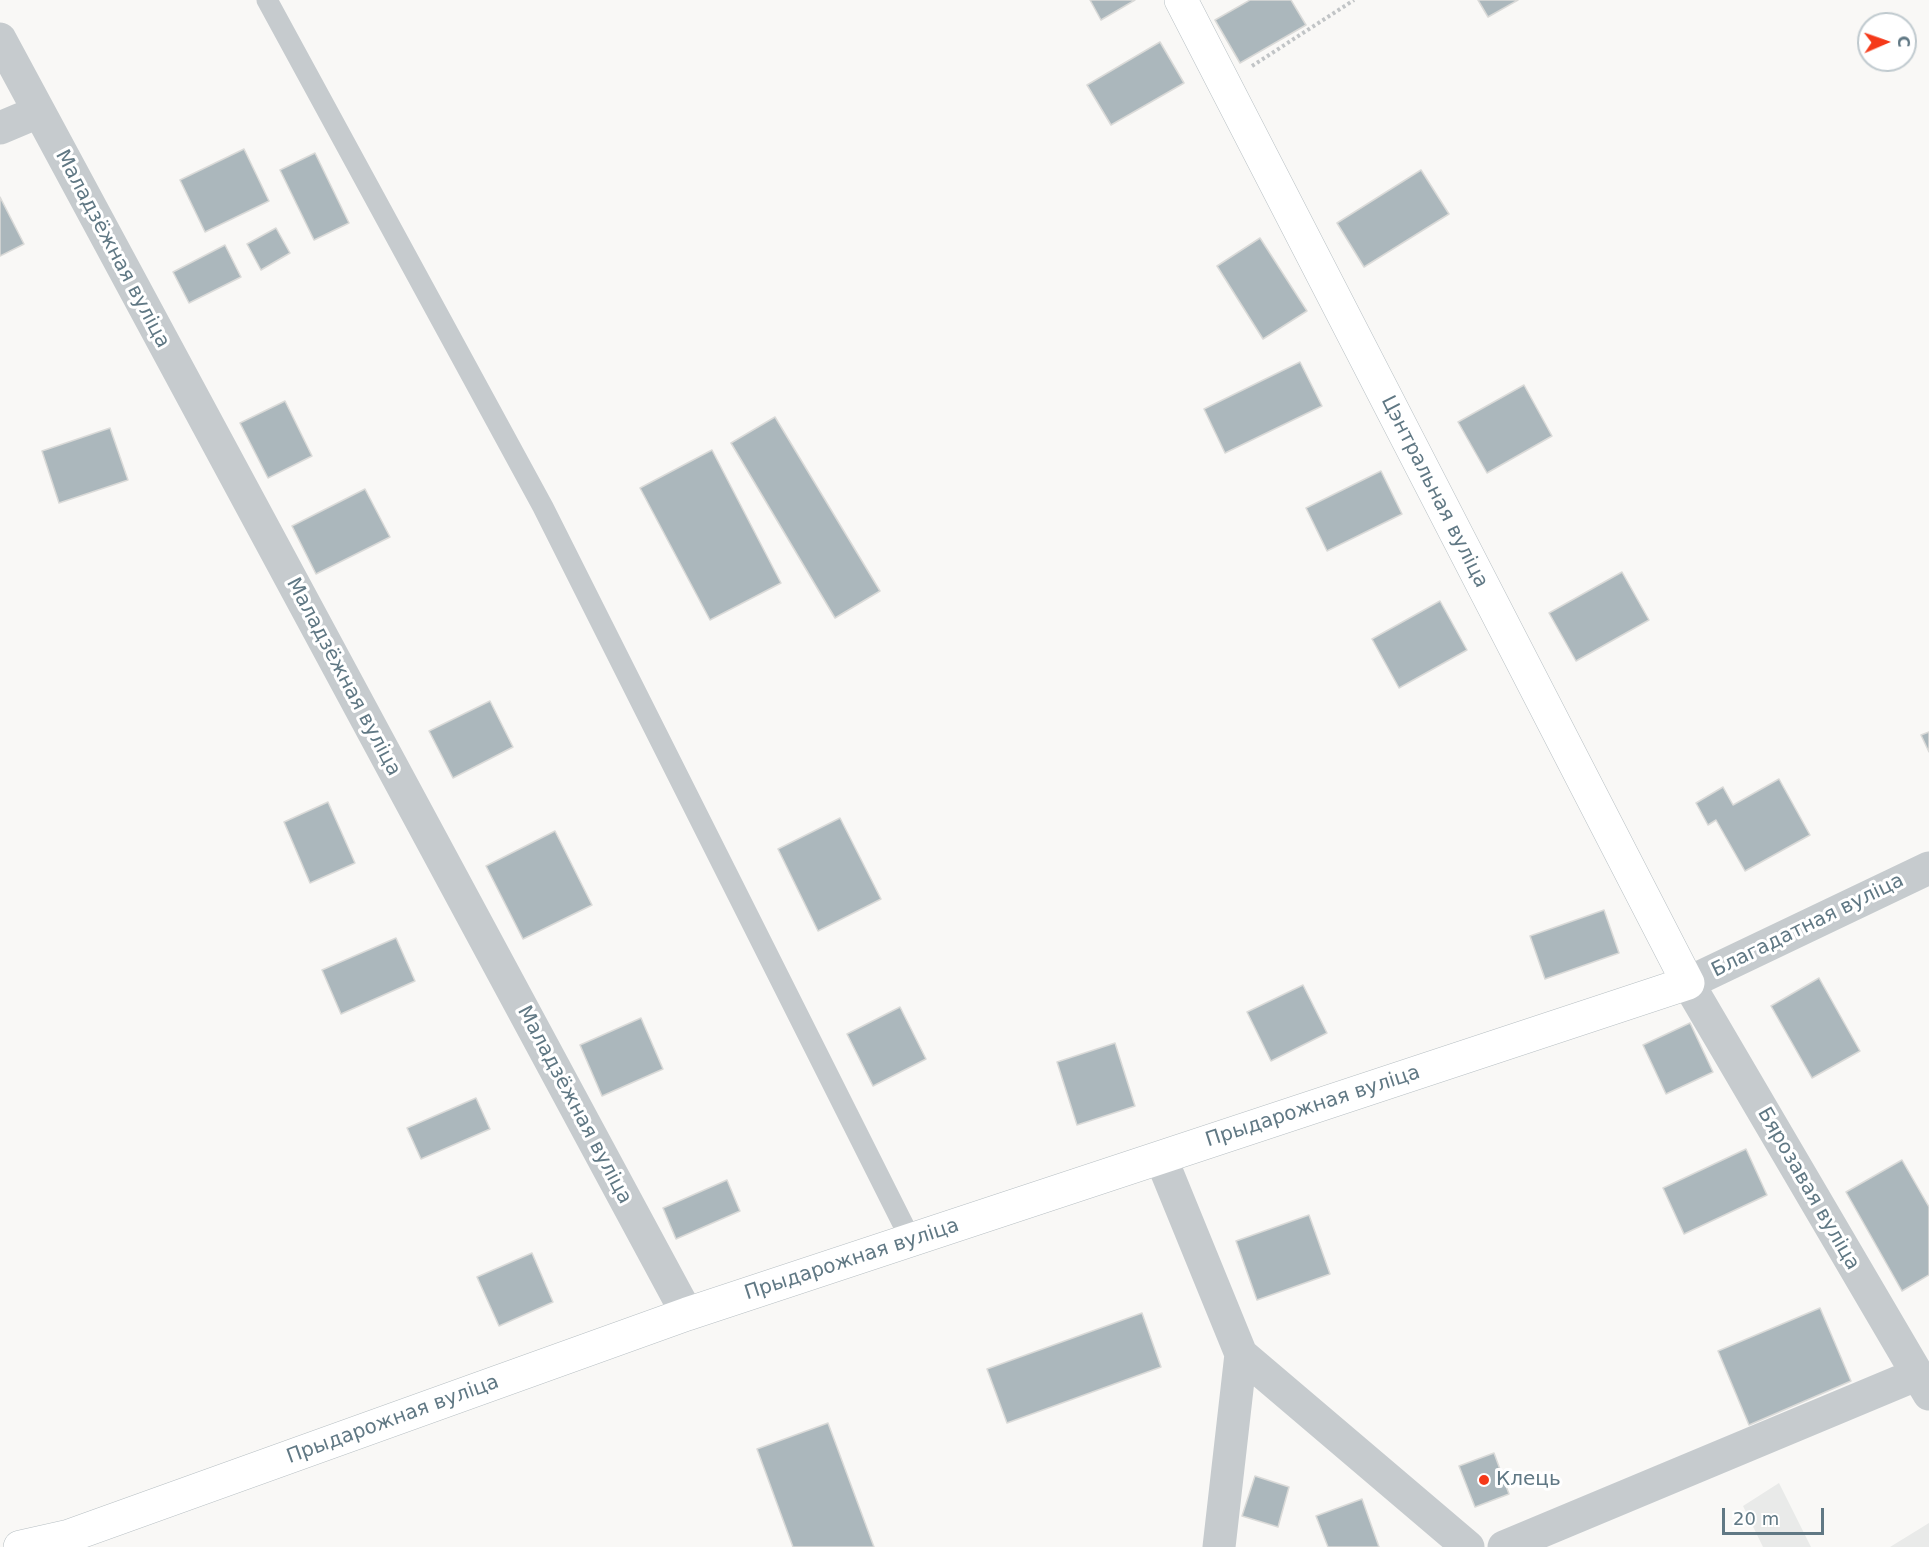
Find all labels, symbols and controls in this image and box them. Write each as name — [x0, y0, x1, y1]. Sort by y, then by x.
north arrow — [1857, 12, 1917, 72]
text: С — [1894, 35, 1913, 48]
street label: Маладзёжная вуліца — [50, 146, 174, 352]
street label: Цэнтральная вуліца — [1375, 392, 1493, 592]
street label: Маладзёжная вуліца — [281, 574, 405, 780]
street label: Благадатная вуліца — [1708, 869, 1908, 983]
street label: Маладзёжная вуліца — [512, 1002, 636, 1208]
street label: Прыдарожная вуліца — [1203, 1061, 1423, 1153]
street label: Бярозавая вуліца — [1752, 1103, 1864, 1275]
street label: Прыдарожная вуліца — [742, 1214, 962, 1306]
street label: Прыдарожная вуліца — [284, 1370, 502, 1470]
place label: Клець — [1496, 1468, 1561, 1492]
marker: Клець — [1477, 1473, 1491, 1487]
scale bar — [1725, 1496, 1827, 1534]
text: 20 m — [1733, 1508, 1779, 1529]

